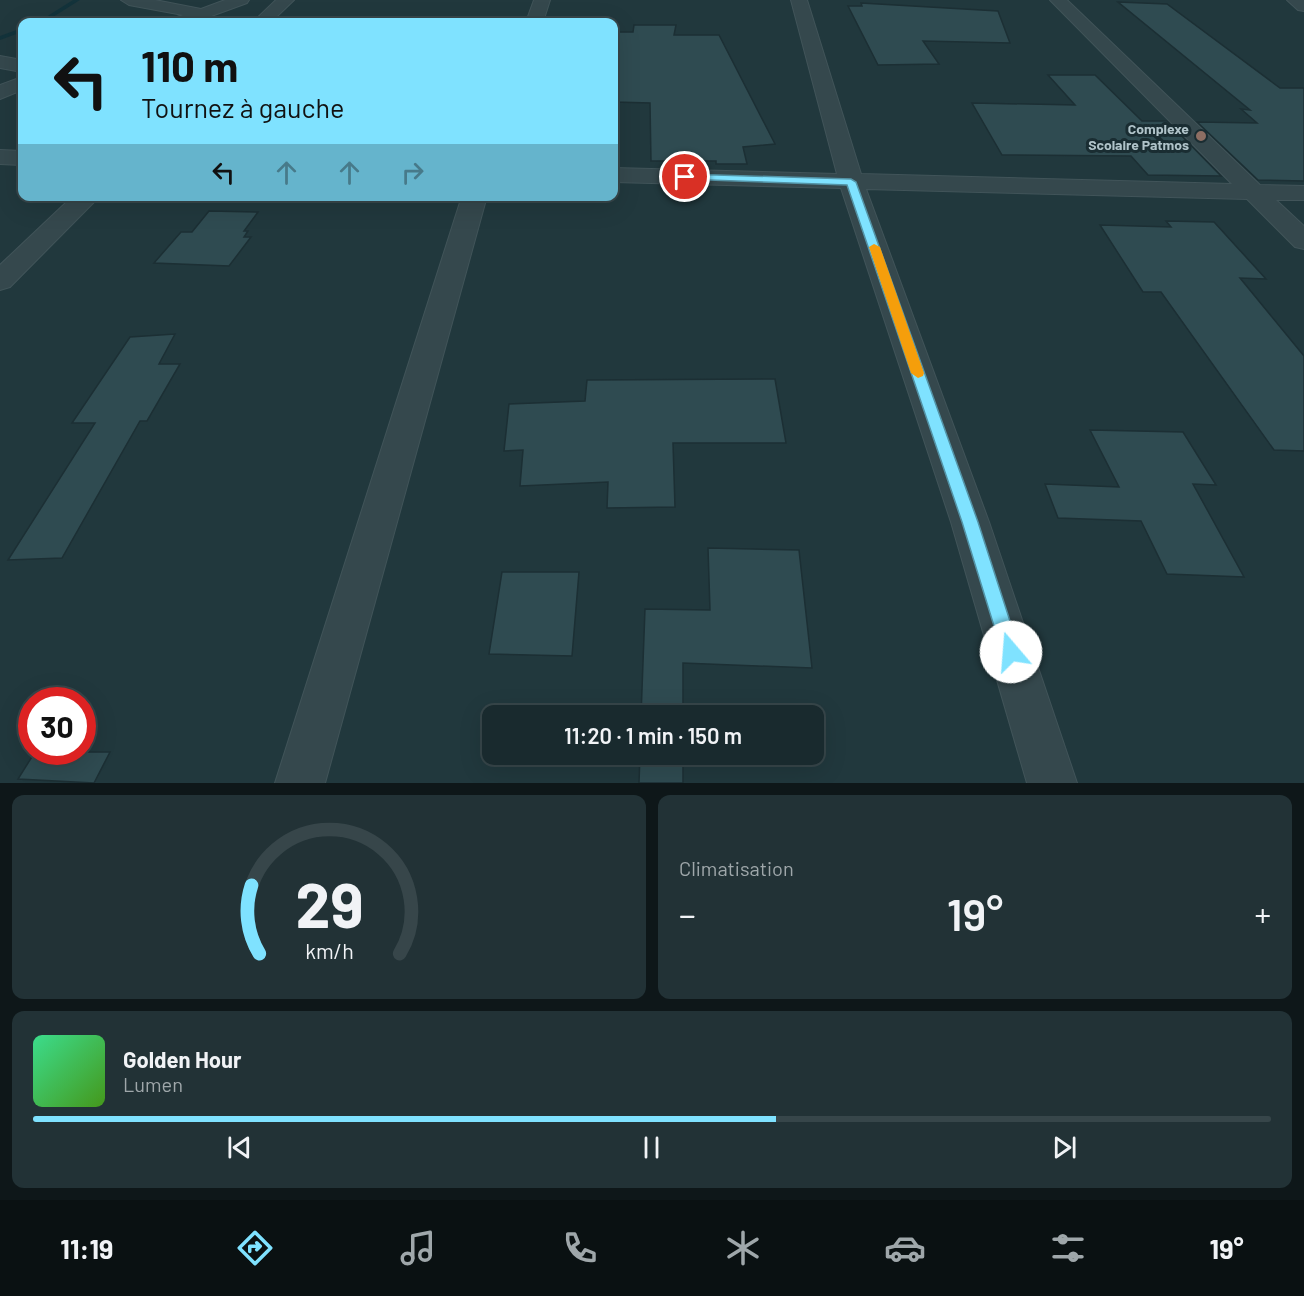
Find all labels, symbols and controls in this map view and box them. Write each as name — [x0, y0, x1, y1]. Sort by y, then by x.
text: 110 m — [141, 40, 238, 90]
icon: left — [42, 42, 120, 120]
text: Tournez à gauche — [141, 91, 344, 123]
place label: Complexe Scolaire Patmos — [1088, 120, 1189, 153]
marker: Complexe Scolaire Patmos — [1194, 129, 1208, 143]
pin — [659, 151, 710, 202]
icon: left — [207, 156, 240, 189]
icon: ahead — [270, 156, 303, 189]
icon: ahead — [333, 156, 366, 189]
icon: right — [396, 156, 429, 189]
icon: arrive — [668, 160, 701, 193]
position arrow — [979, 620, 1043, 684]
speed limit sign: 30 — [18, 687, 96, 765]
text: 11:20 · 1 min · 150 m — [564, 722, 742, 748]
text: Climatisation — [679, 856, 794, 880]
text: 29 — [295, 866, 363, 940]
text: 19° — [947, 886, 1003, 940]
text: − — [679, 894, 696, 934]
text: + — [1255, 894, 1271, 934]
text: km/h — [305, 938, 353, 963]
text: Golden Hour — [123, 1046, 241, 1072]
text: Lumen — [123, 1072, 183, 1096]
icon: previous — [223, 1131, 256, 1164]
icon: pause — [635, 1131, 668, 1164]
icon: next — [1048, 1131, 1081, 1164]
icon: directions — [234, 1227, 276, 1269]
icon: music — [397, 1227, 439, 1269]
icon: phone — [559, 1227, 601, 1269]
icon: climate — [722, 1227, 764, 1269]
icon: car — [884, 1227, 926, 1269]
icon: filters — [1047, 1227, 1089, 1269]
text: 11:19 — [60, 1232, 113, 1264]
text: 19° — [1210, 1232, 1244, 1264]

